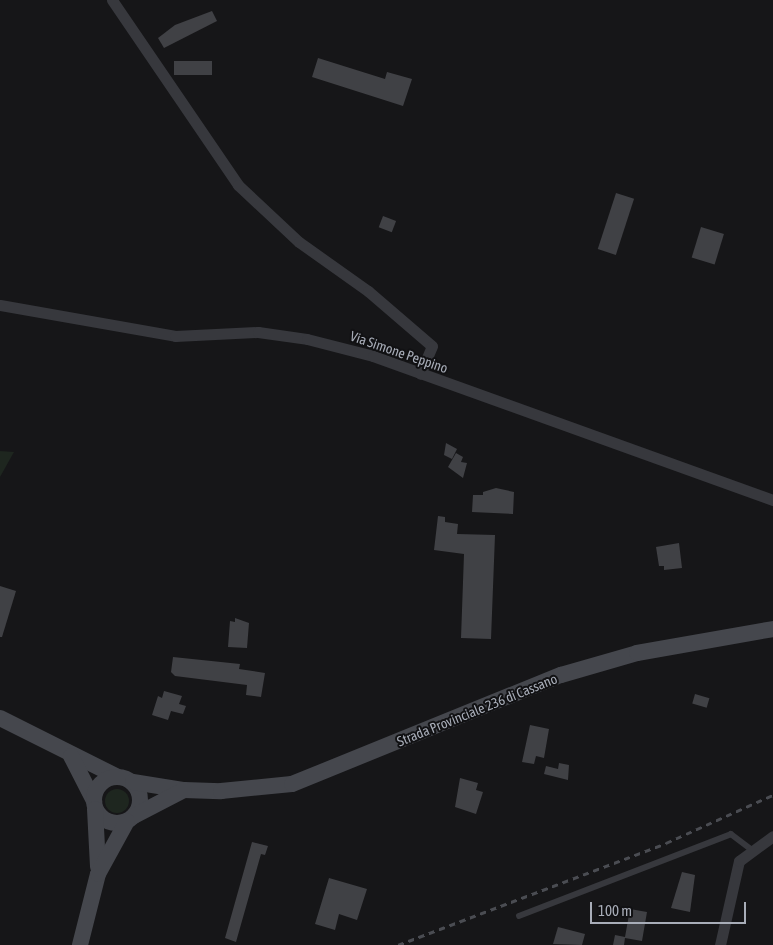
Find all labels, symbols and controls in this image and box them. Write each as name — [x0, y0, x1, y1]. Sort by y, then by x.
street label: Via Simone Peppino — [348, 327, 450, 377]
street label: Strada Provinciale 236 di Cassano — [394, 670, 560, 750]
scale bar — [593, 892, 749, 924]
text: 100 m — [598, 902, 632, 919]

